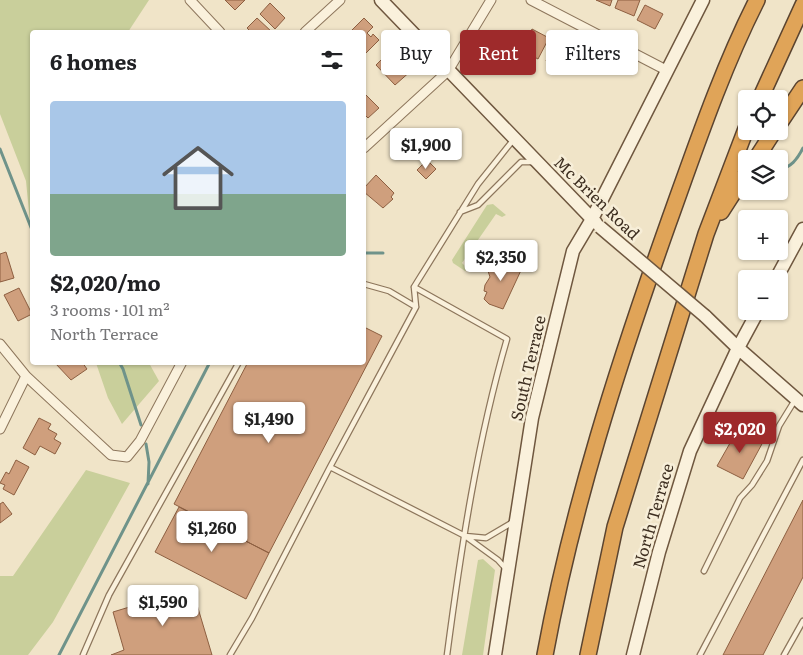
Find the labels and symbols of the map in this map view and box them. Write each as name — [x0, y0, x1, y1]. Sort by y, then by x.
pin: $1,900 — [385, 128, 467, 170]
street label: Mc Brien Road — [549, 150, 646, 245]
pin: $2,350 — [460, 240, 542, 282]
street label: South Terrace — [503, 313, 551, 423]
pin: $1,490 — [228, 402, 310, 444]
pin: $2,020 — [699, 412, 781, 454]
street label: North Terrace — [626, 460, 679, 571]
pin: $1,260 — [171, 510, 253, 553]
pin: $1,590 — [122, 584, 204, 627]

